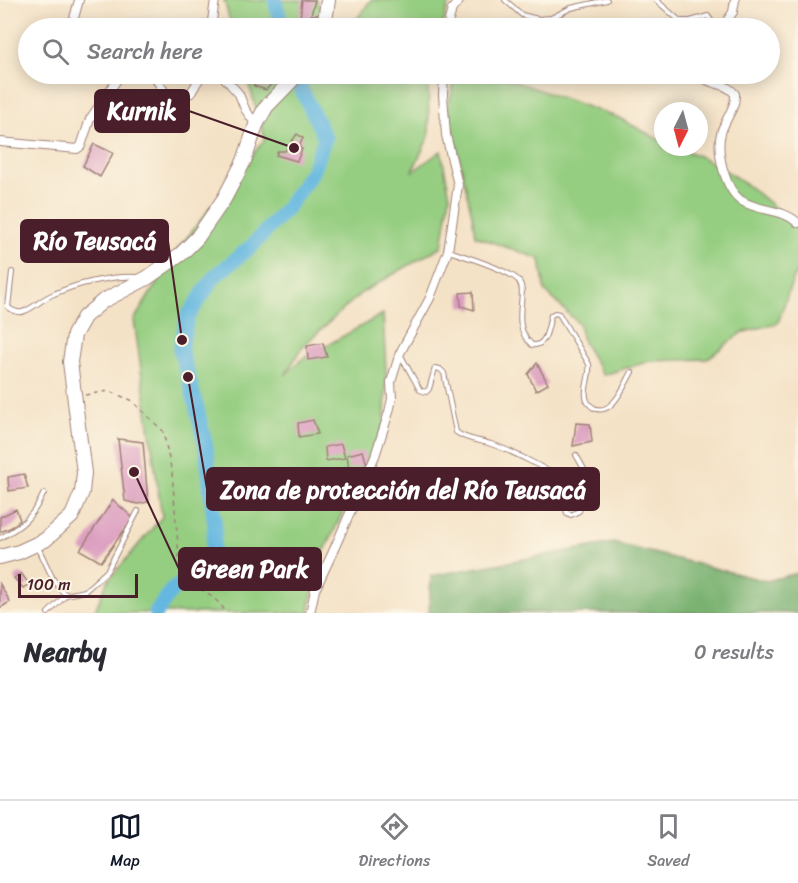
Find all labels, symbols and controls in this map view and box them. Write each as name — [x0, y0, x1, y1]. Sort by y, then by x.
search box — [18, 18, 780, 84]
text: Search here — [87, 32, 203, 71]
icon: search — [39, 35, 72, 68]
callout: Kurnik — [95, 90, 189, 132]
text: Kurnik — [106, 90, 177, 132]
north arrow — [654, 102, 708, 156]
callout: Río Teusacá — [21, 220, 168, 262]
text: Río Teusacá — [33, 220, 156, 262]
callout: Zona de protección del Río Teusacá — [207, 468, 599, 510]
text: Zona de protección del Río Teusacá — [219, 469, 586, 511]
callout: Green Park — [179, 548, 321, 590]
text: Green Park — [191, 548, 310, 590]
text: 100 m — [27, 570, 71, 599]
scale bar — [18, 571, 138, 598]
text: Nearby — [24, 629, 106, 675]
text: 0 results — [694, 635, 774, 670]
tab: Map — [109, 810, 142, 875]
tab: Directions — [359, 810, 430, 875]
tab: Saved — [647, 810, 689, 875]

